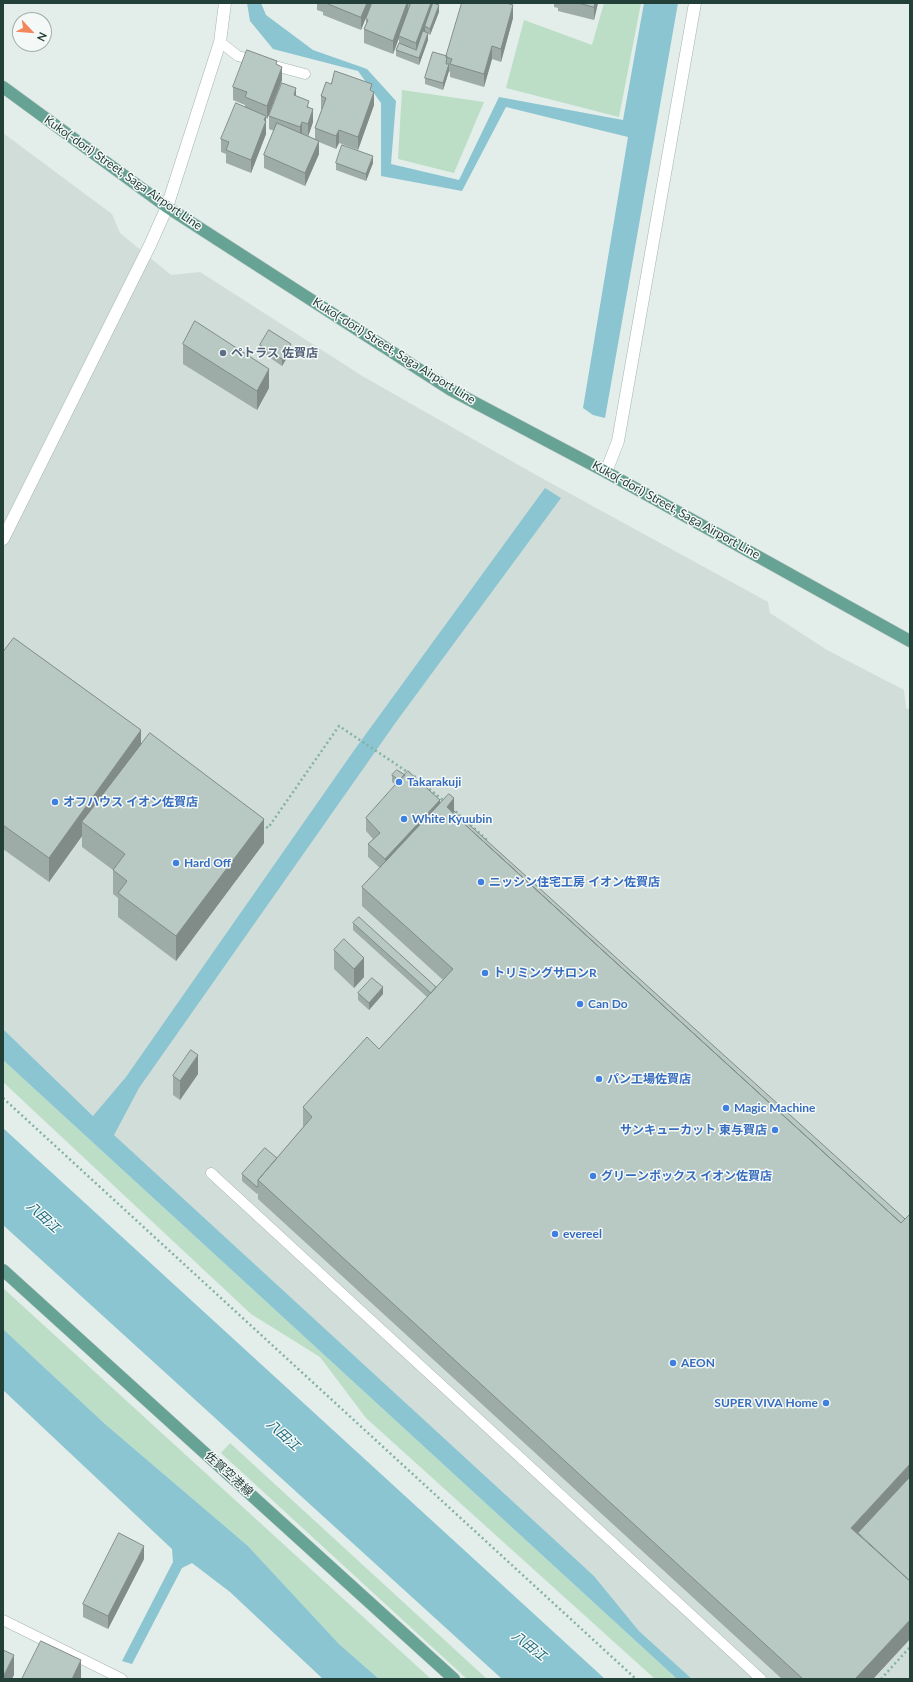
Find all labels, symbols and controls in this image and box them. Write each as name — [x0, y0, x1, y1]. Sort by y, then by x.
north arrow — [12, 12, 52, 52]
text: N — [35, 30, 50, 44]
street label: Kuko(-dori) Street, Saga Airport Line — [41, 113, 205, 233]
street label: Kuko(-dori) Street, Saga Airport Line — [310, 295, 478, 407]
place label: ペトラス 佐賀店 — [231, 346, 318, 360]
marker: ペトラス 佐賀店 — [218, 348, 228, 358]
street label: Kuko(-dori) Street, Saga Airport Line — [590, 458, 762, 562]
place label: Takarakuji — [407, 775, 461, 789]
marker: Takarakuji — [394, 777, 404, 787]
place label: オフハウス イオン佐賀店 — [63, 795, 198, 809]
marker: オフハウス イオン佐賀店 — [50, 797, 60, 807]
place label: White Kyuubin — [412, 812, 492, 826]
marker: White Kyuubin — [399, 814, 409, 824]
place label: Hard Off — [184, 856, 231, 870]
marker: Hard Off — [171, 858, 181, 868]
place label: ニッシン住宅工房 イオン佐賀店 — [489, 875, 660, 889]
marker: ニッシン住宅工房 イオン佐賀店 — [476, 877, 486, 887]
place label: トリミングサロンR — [493, 966, 597, 980]
marker: トリミングサロンR — [480, 968, 490, 978]
place label: Can Do — [588, 997, 628, 1011]
marker: Can Do — [575, 999, 585, 1009]
place label: パン工場佐賀店 — [607, 1072, 691, 1086]
marker: パン工場佐賀店 — [594, 1074, 604, 1084]
place label: Magic Machine — [734, 1101, 815, 1115]
marker: Magic Machine — [721, 1103, 731, 1113]
place label: サンキューカット 東与賀店 — [620, 1123, 767, 1137]
marker: サンキューカット 東与賀店 — [770, 1125, 780, 1135]
place label: グリーンボックス イオン佐賀店 — [601, 1169, 772, 1183]
marker: グリーンボックス イオン佐賀店 — [588, 1171, 598, 1181]
water label: 八田江 — [23, 1198, 63, 1236]
place label: evereel — [563, 1227, 602, 1241]
marker: evereel — [550, 1229, 560, 1239]
place label: AEON — [681, 1356, 715, 1370]
marker: AEON — [668, 1358, 678, 1368]
place label: SUPER VIVA Home — [714, 1396, 818, 1410]
marker: SUPER VIVA Home — [821, 1398, 831, 1408]
water label: 八田江 — [263, 1416, 303, 1454]
street label: 佐賀空港線 — [202, 1449, 256, 1499]
water label: 八田江 — [509, 1628, 549, 1664]

